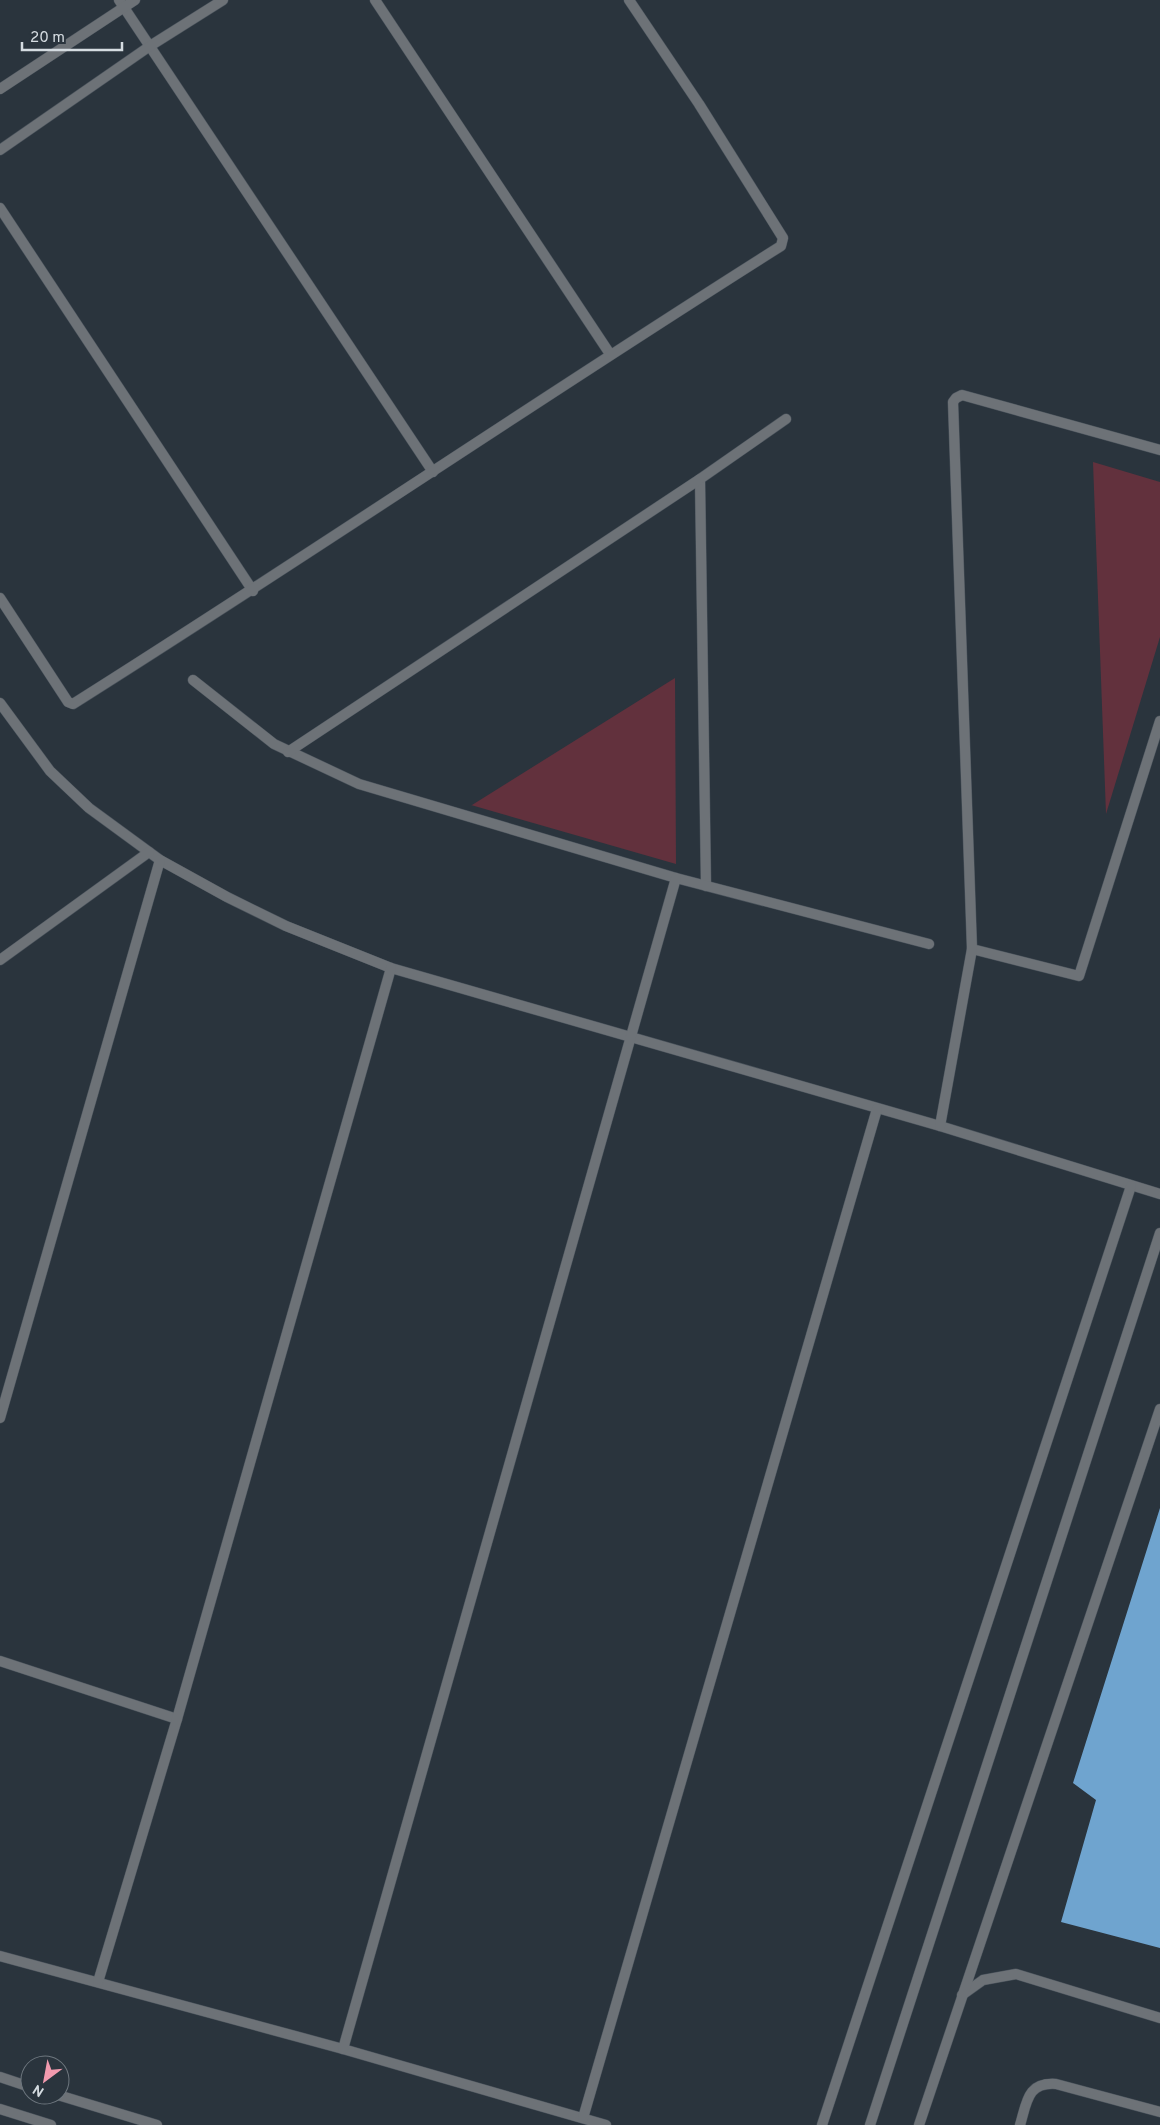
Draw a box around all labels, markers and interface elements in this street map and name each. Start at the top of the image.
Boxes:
scale bar [22,20,122,52]
text: 20 m [30,29,65,48]
north arrow [20,2055,70,2105]
text: N [30,2080,48,2100]

